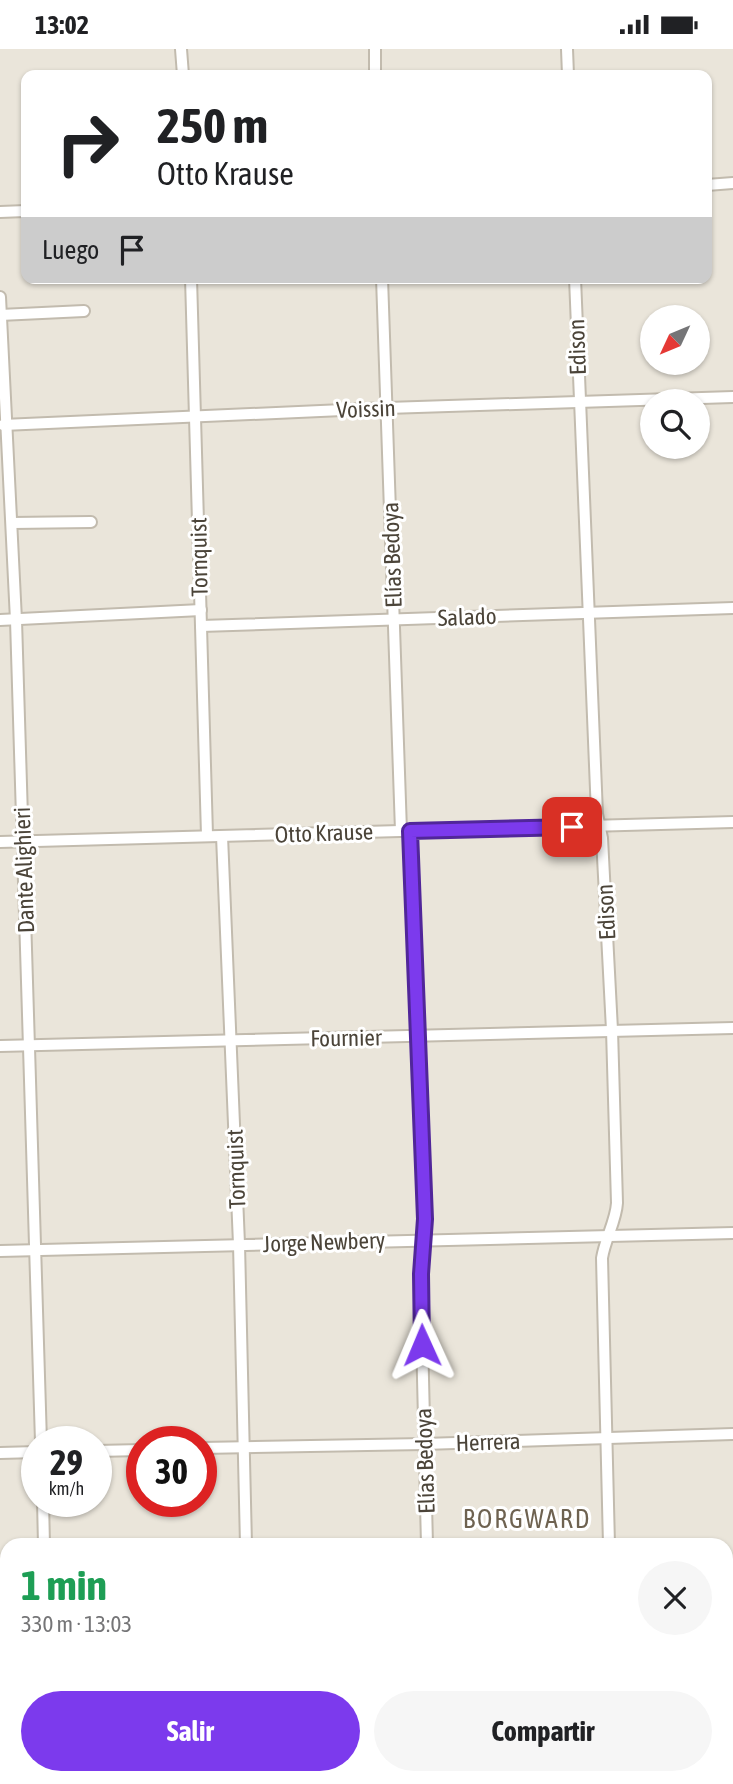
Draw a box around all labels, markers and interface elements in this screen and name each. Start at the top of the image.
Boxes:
text: 13:02 [35,10,89,40]
text: 250 m [157,97,268,153]
icon: right [42,98,133,189]
text: Otto Krause [157,155,294,192]
icon: arrive [113,231,151,269]
text: Luego [42,235,99,265]
north arrow [640,305,710,375]
map controls [640,305,710,459]
street label: Edison [563,319,591,375]
button: search [640,389,710,459]
street label: Voissin [336,395,396,423]
street label: Elías Bedoya [377,502,407,608]
street label: Tornquist [185,517,213,597]
street label: Salado [437,603,497,631]
pin [542,797,602,857]
street label: Dante Alighieri [9,806,39,934]
icon: arrive [553,808,591,846]
street label: Otto Krause [274,818,374,848]
street label: Edison [592,883,620,941]
street label: Fournier [310,1024,383,1052]
street label: Tornquist [222,1129,250,1209]
street label: Jorge Newbery [262,1227,386,1257]
position arrow [385,1308,459,1382]
street label: Elías Bedoya [410,1408,440,1514]
speed limit sign: 30 [126,1426,217,1517]
street label: Herrera [455,1428,521,1456]
text: 29 [50,1442,83,1482]
text: km/h [49,1478,84,1499]
district label: BORGWARD [463,1504,591,1534]
text: 1 min [21,1561,107,1609]
button: close [638,1561,712,1635]
text: 330 m · 13:03 [21,1611,132,1637]
button: Salir [21,1691,360,1771]
button: Compartir [374,1691,712,1771]

